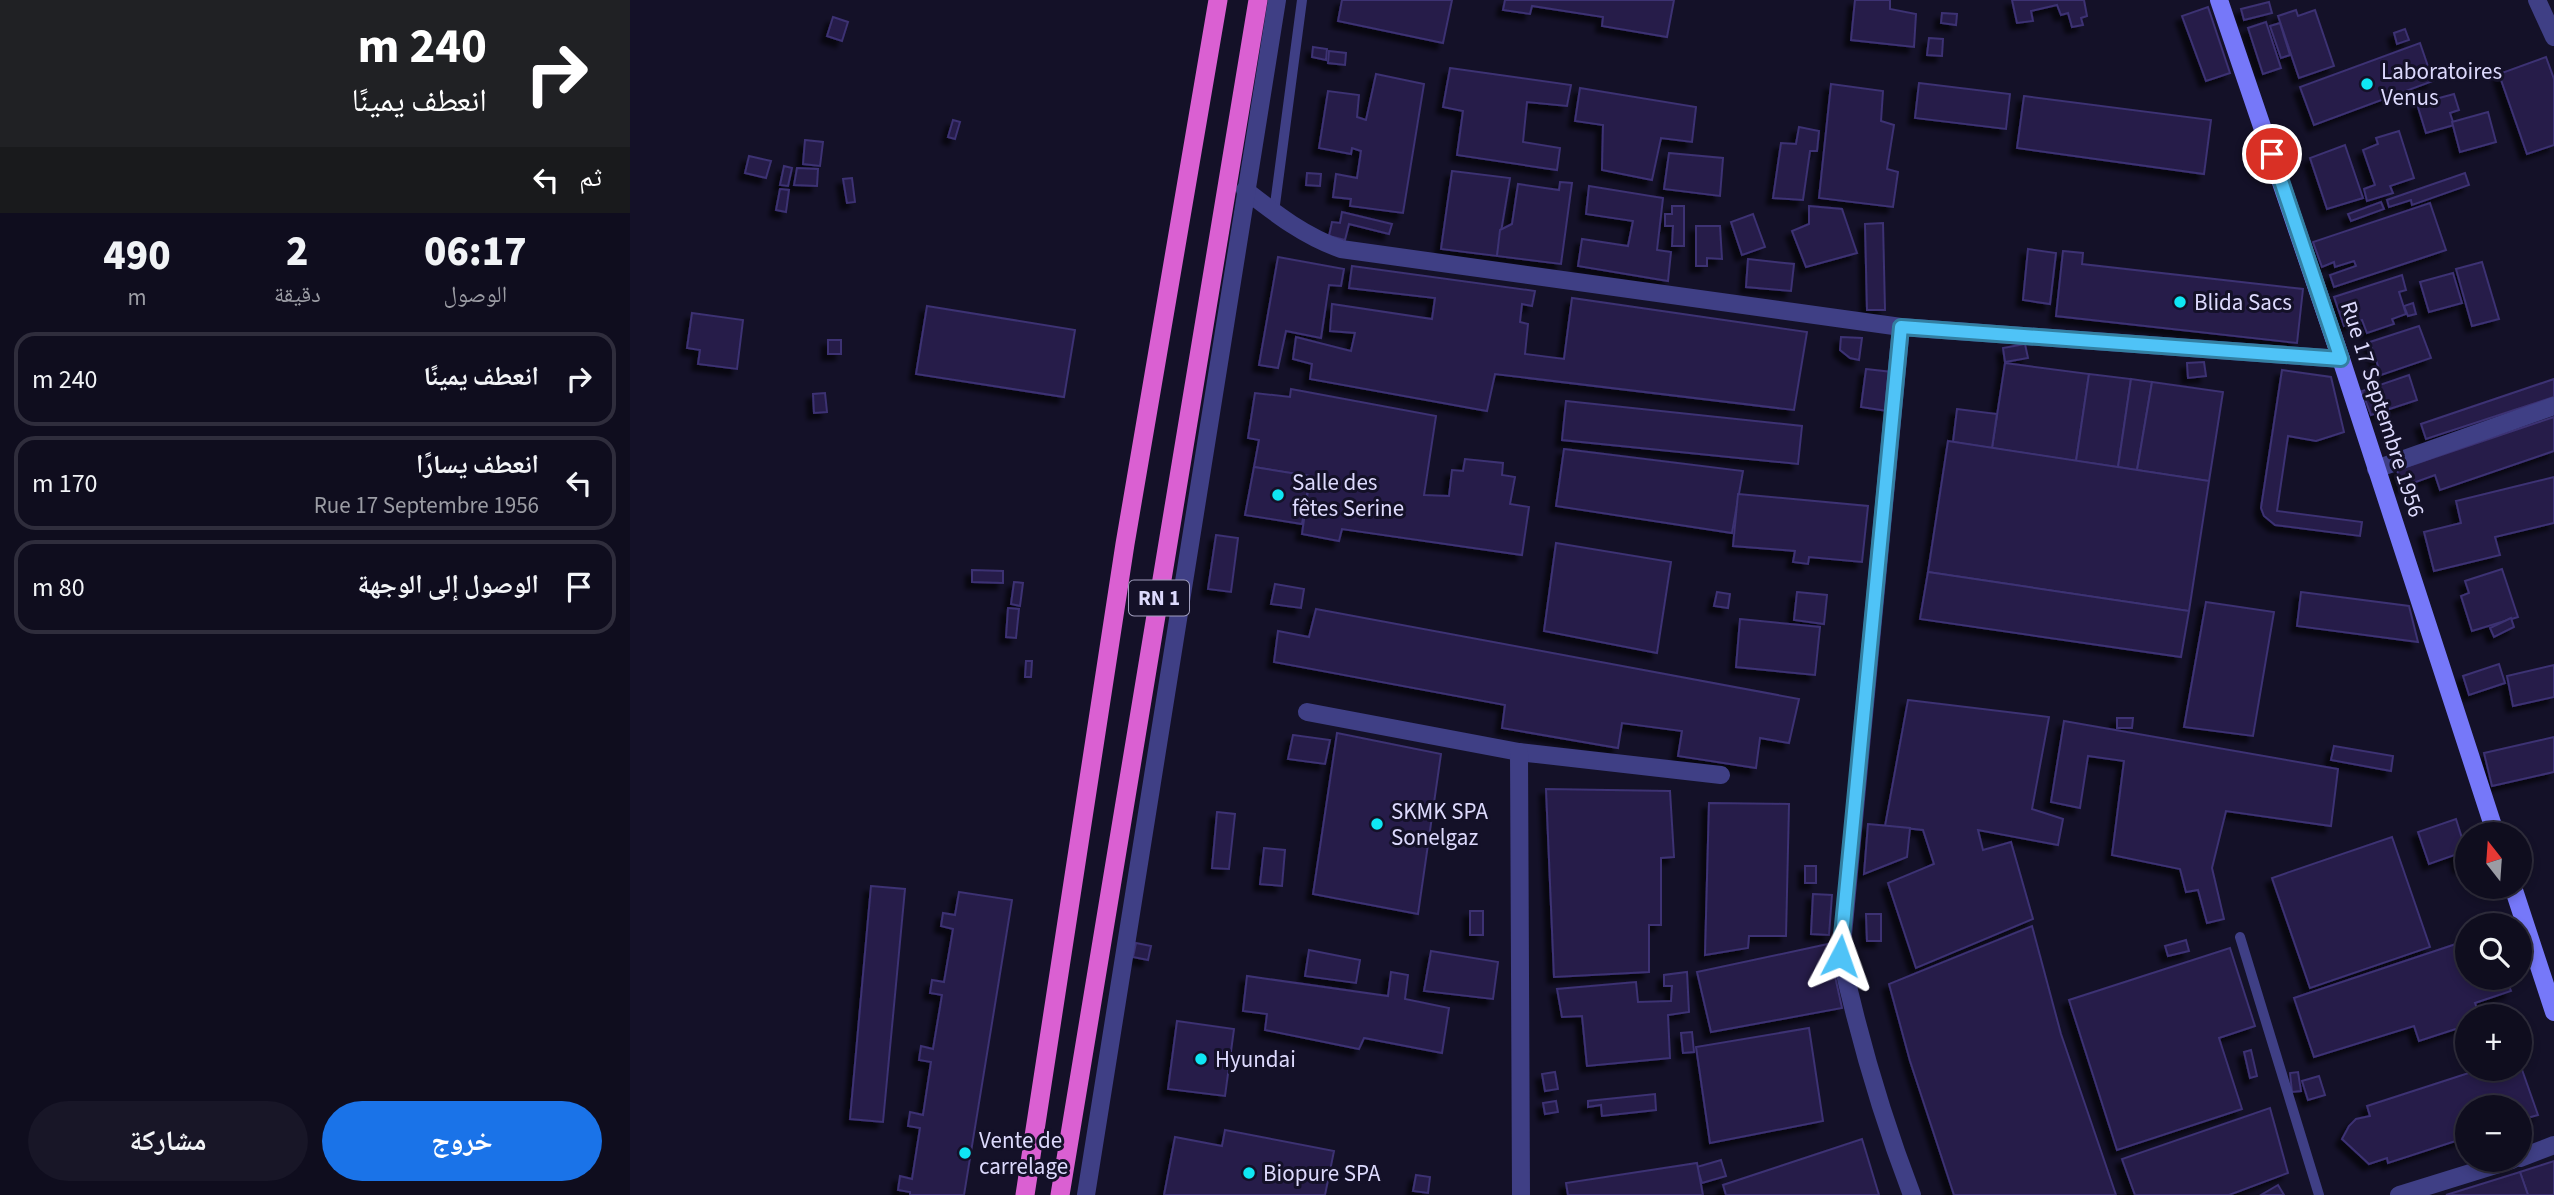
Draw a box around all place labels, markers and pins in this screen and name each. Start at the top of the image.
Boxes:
place label: Laboratoires Venus [2381,55,2502,114]
marker: Laboratoires Venus [2359,76,2375,92]
pin [2242,124,2302,184]
place label: Blida Sacs [2194,286,2292,319]
marker: Blida Sacs [2172,294,2188,310]
place label: Salle des fêtes Serine [1292,466,1404,525]
marker: Salle des fêtes Serine [1270,487,1286,503]
place label: SKMK SPA Sonelgaz [1391,795,1488,854]
marker: SKMK SPA Sonelgaz [1369,816,1385,832]
place label: Hyundai [1215,1043,1296,1076]
marker: Hyundai [1193,1051,1209,1067]
place label: Vente de carrelage [979,1124,1068,1183]
marker: Vente de carrelage [957,1145,973,1161]
place label: Biopure SPA [1263,1157,1381,1190]
marker: Biopure SPA [1241,1165,1257,1181]

